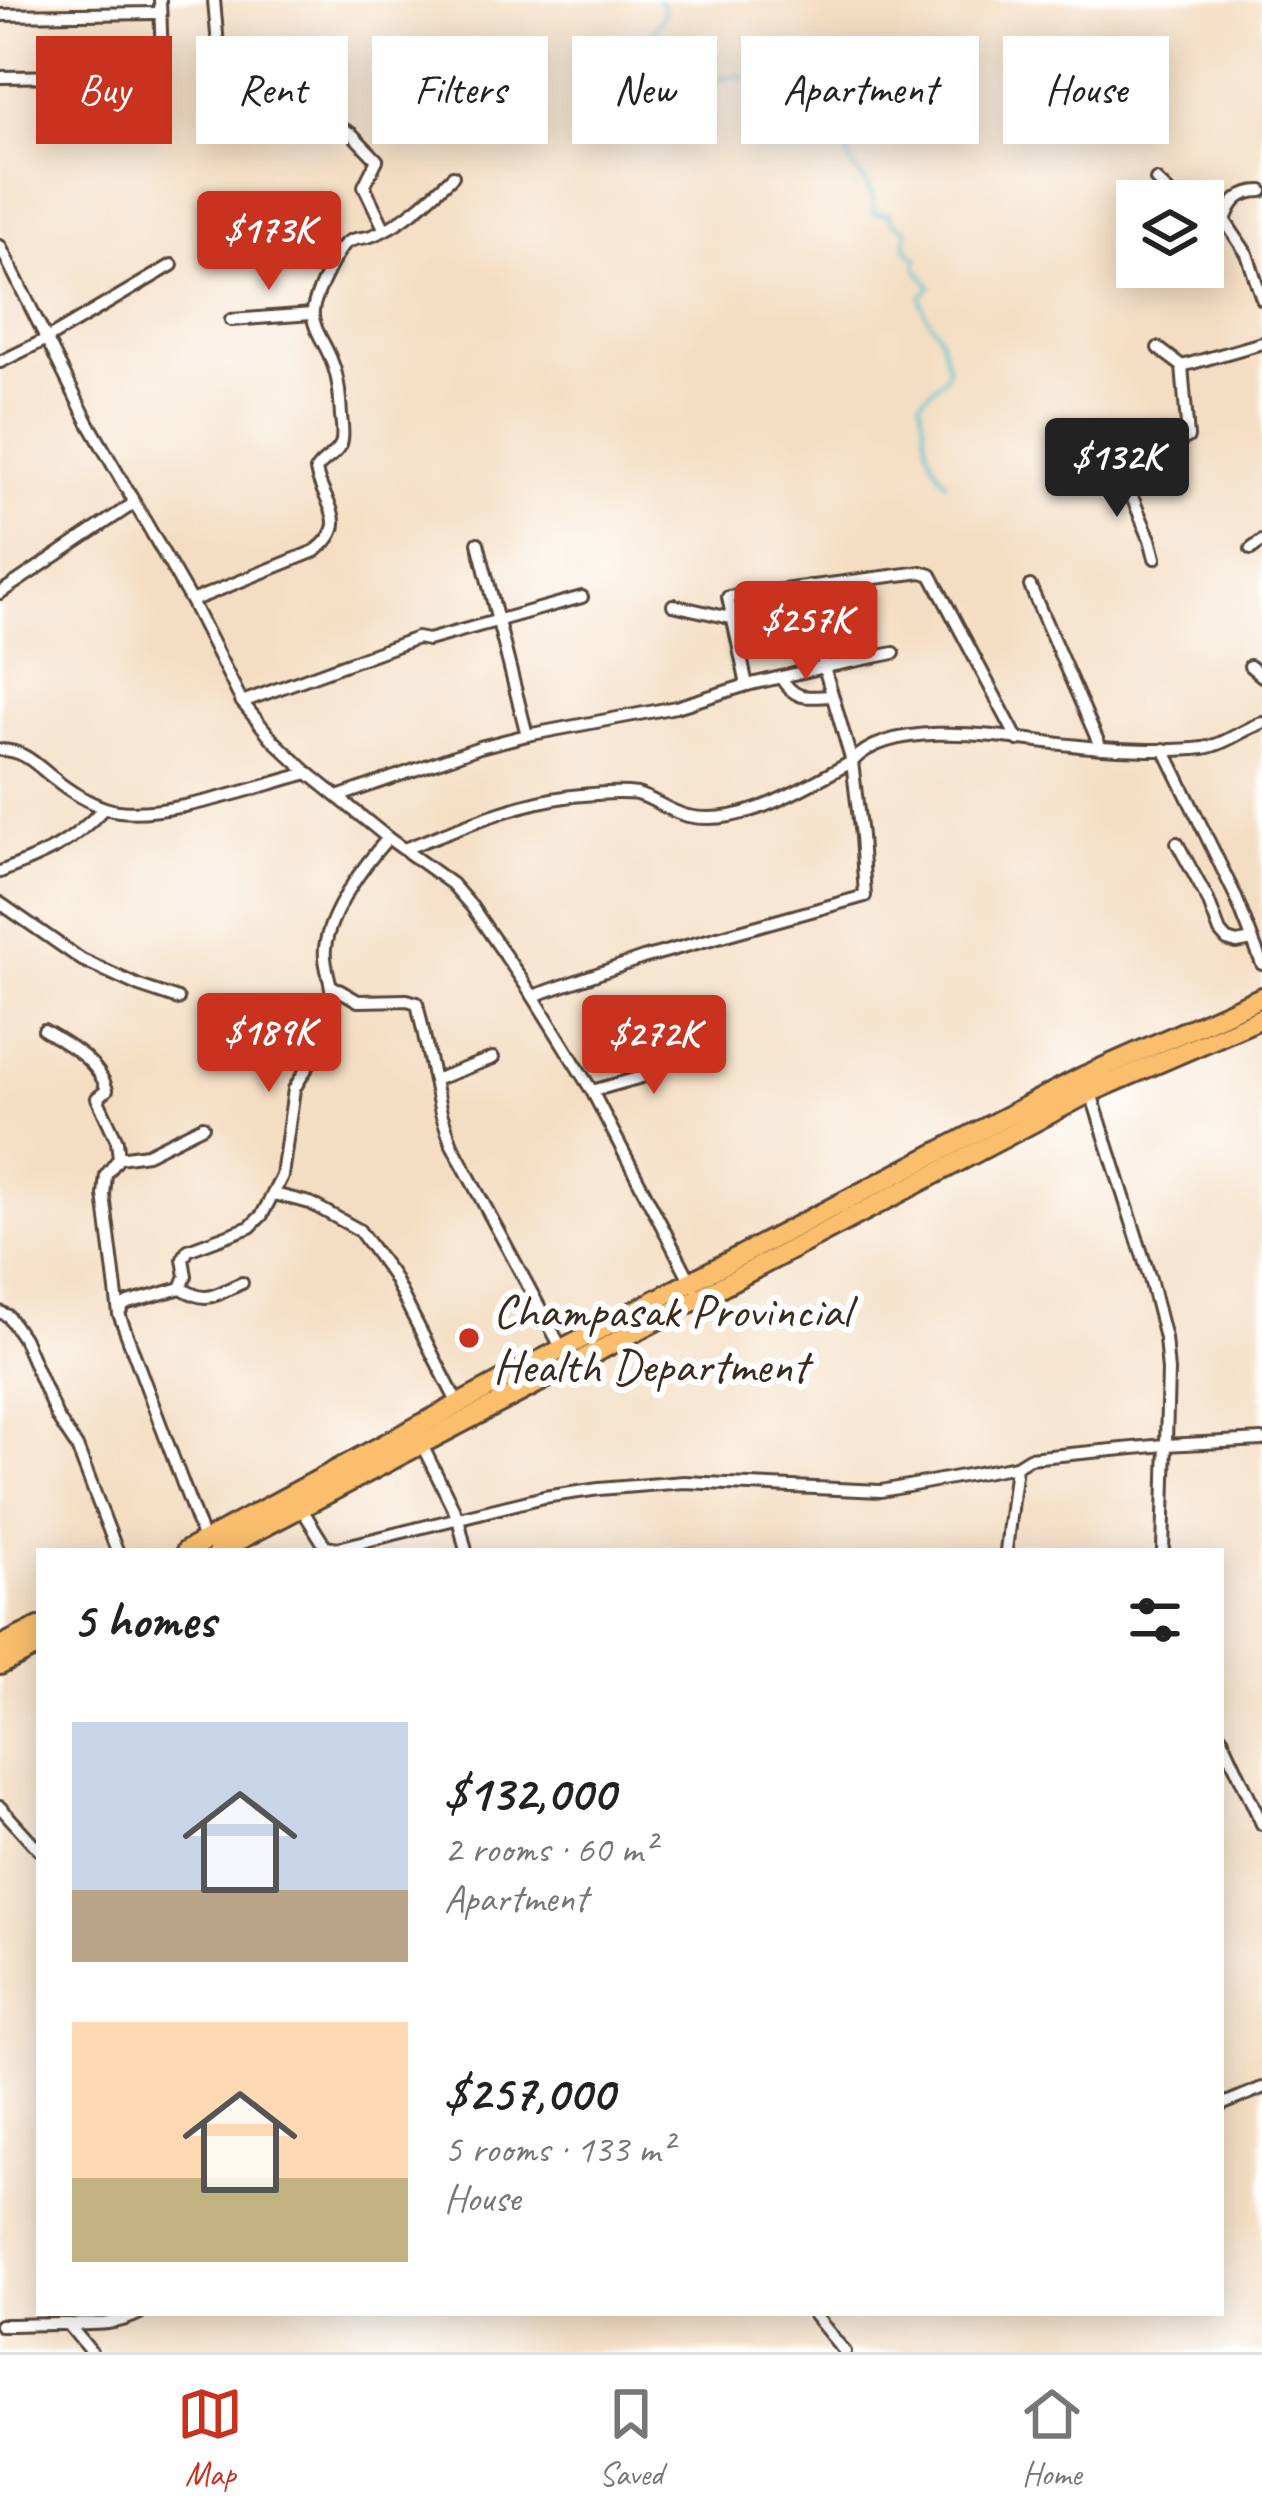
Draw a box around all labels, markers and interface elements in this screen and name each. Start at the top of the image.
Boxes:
chip: Buy [36,36,172,144]
chip: Rent [196,36,348,144]
chip: Filters [372,36,548,144]
chip: New [572,36,717,144]
chip: Apartment [741,36,979,144]
chip: House [1003,36,1169,144]
map controls [1116,180,1224,288]
button: layers [1116,180,1224,288]
pin: $173K [185,191,353,293]
text: $173K [224,205,314,254]
pin: $132K [1033,418,1201,520]
text: $132K [1072,432,1162,481]
pin: $257K [722,581,890,683]
text: $257K [761,595,851,644]
pin: $189K [185,993,353,1095]
pin: $272K [570,995,738,1097]
text: $189K [224,1007,314,1056]
text: $272K [609,1009,699,1058]
place label: Champasak Provincial Health Department [493,1281,858,1396]
marker: Champasak Provincial Health Department [456,1325,482,1351]
icon: filters [1122,1587,1188,1653]
text: 5 homes [72,1588,215,1652]
text: $132,000 [444,1761,615,1825]
icon: home [168,1770,312,1914]
text: 2 rooms · 60 m² [444,1825,655,1874]
text: Apartment [444,1874,587,1923]
text: $257,000 [444,2061,614,2125]
icon: home [168,2070,312,2214]
text: 5 rooms · 133 m² [444,2125,672,2174]
text: House [444,2174,520,2223]
tab: Map [177,2381,243,2495]
tab: Saved [598,2381,664,2495]
tab: Home [1019,2381,1085,2495]

